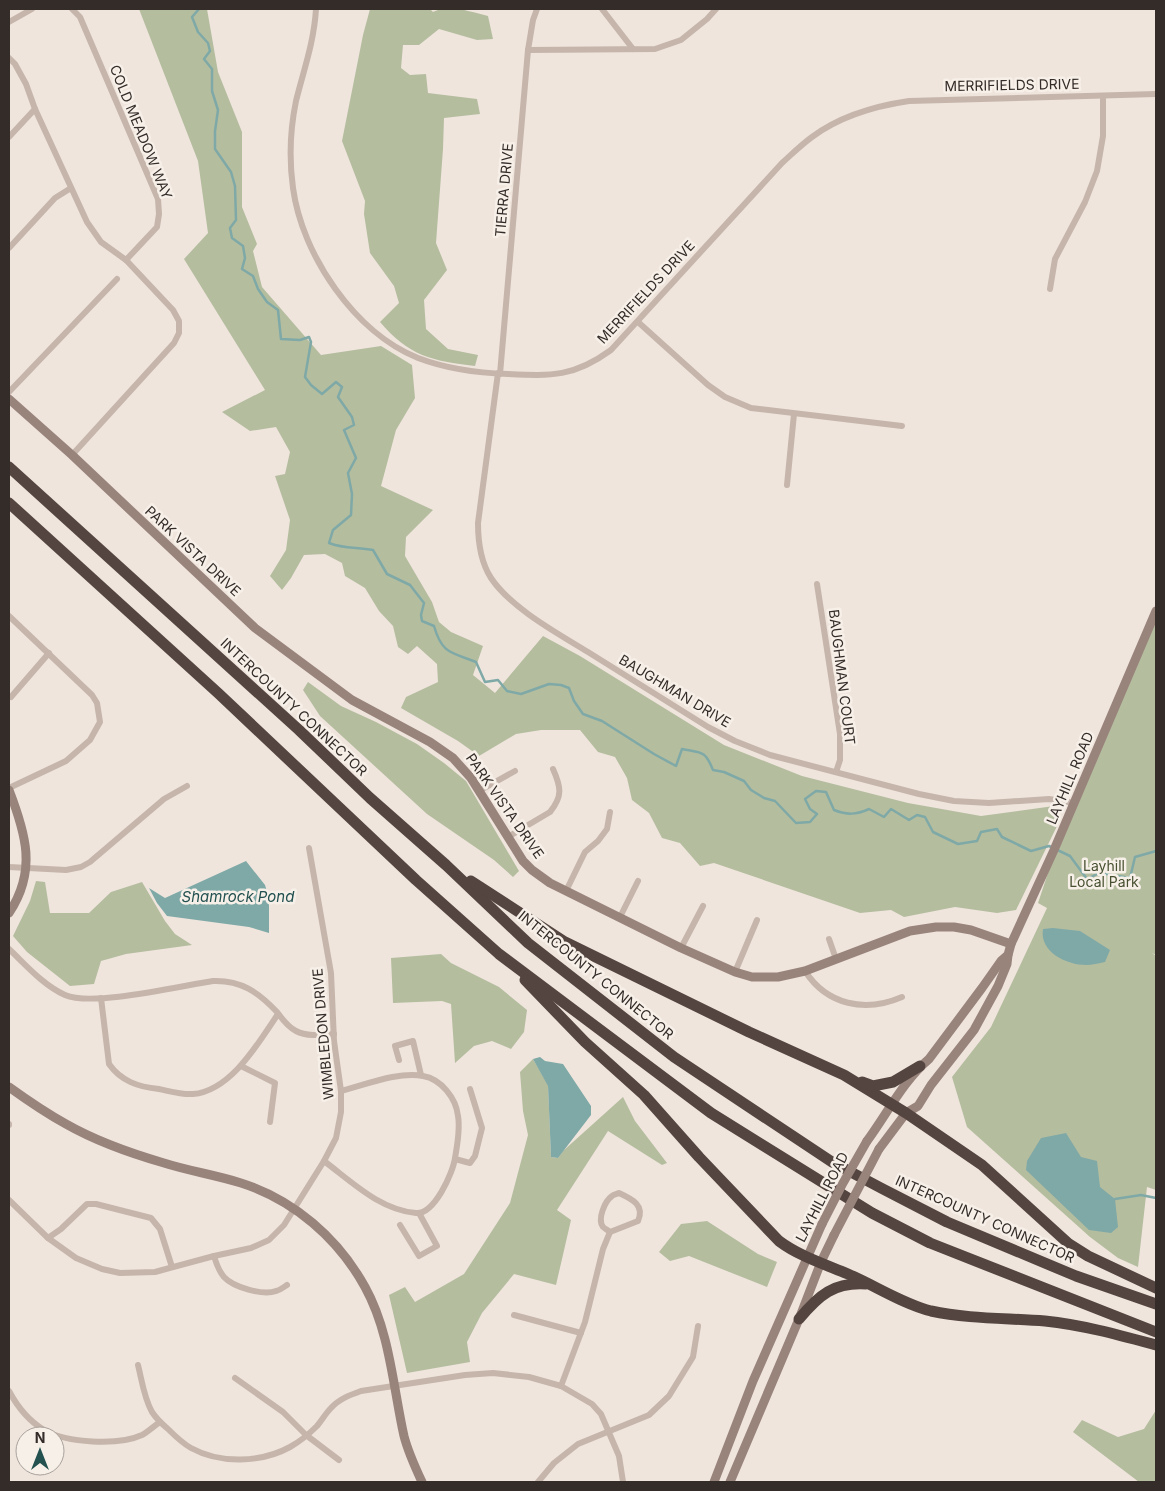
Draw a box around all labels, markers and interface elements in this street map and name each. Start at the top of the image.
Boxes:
street label: COLD MEADOW WAY [107,62,176,202]
street label: MERRIFIELDS DRIVE [944,75,1080,94]
street label: TIERRA DRIVE [491,143,516,237]
street label: MERRIFIELDS DRIVE [593,236,698,347]
street label: PARK VISTA DRIVE [142,502,245,599]
street label: BAUGHMAN COURT [826,608,859,745]
street label: INTERCOUNTY CONNECTOR [217,634,371,779]
street label: BAUGHMAN DRIVE [616,650,734,731]
street label: LAYHILL ROAD [1042,729,1097,827]
street label: PARK VISTA DRIVE [463,750,548,862]
park label: Layhill Local Park [1069,857,1139,890]
water label: Shamrock Pond [182,887,295,906]
street label: INTERCOUNTY CONNECTOR [515,907,677,1042]
street label: WIMBLEDON DRIVE [308,968,337,1101]
street label: LAYHILL ROAD [792,1149,852,1245]
street label: INTERCOUNTY CONNECTOR [893,1171,1077,1266]
north arrow [15,1426,65,1476]
text: N [35,1429,45,1446]

